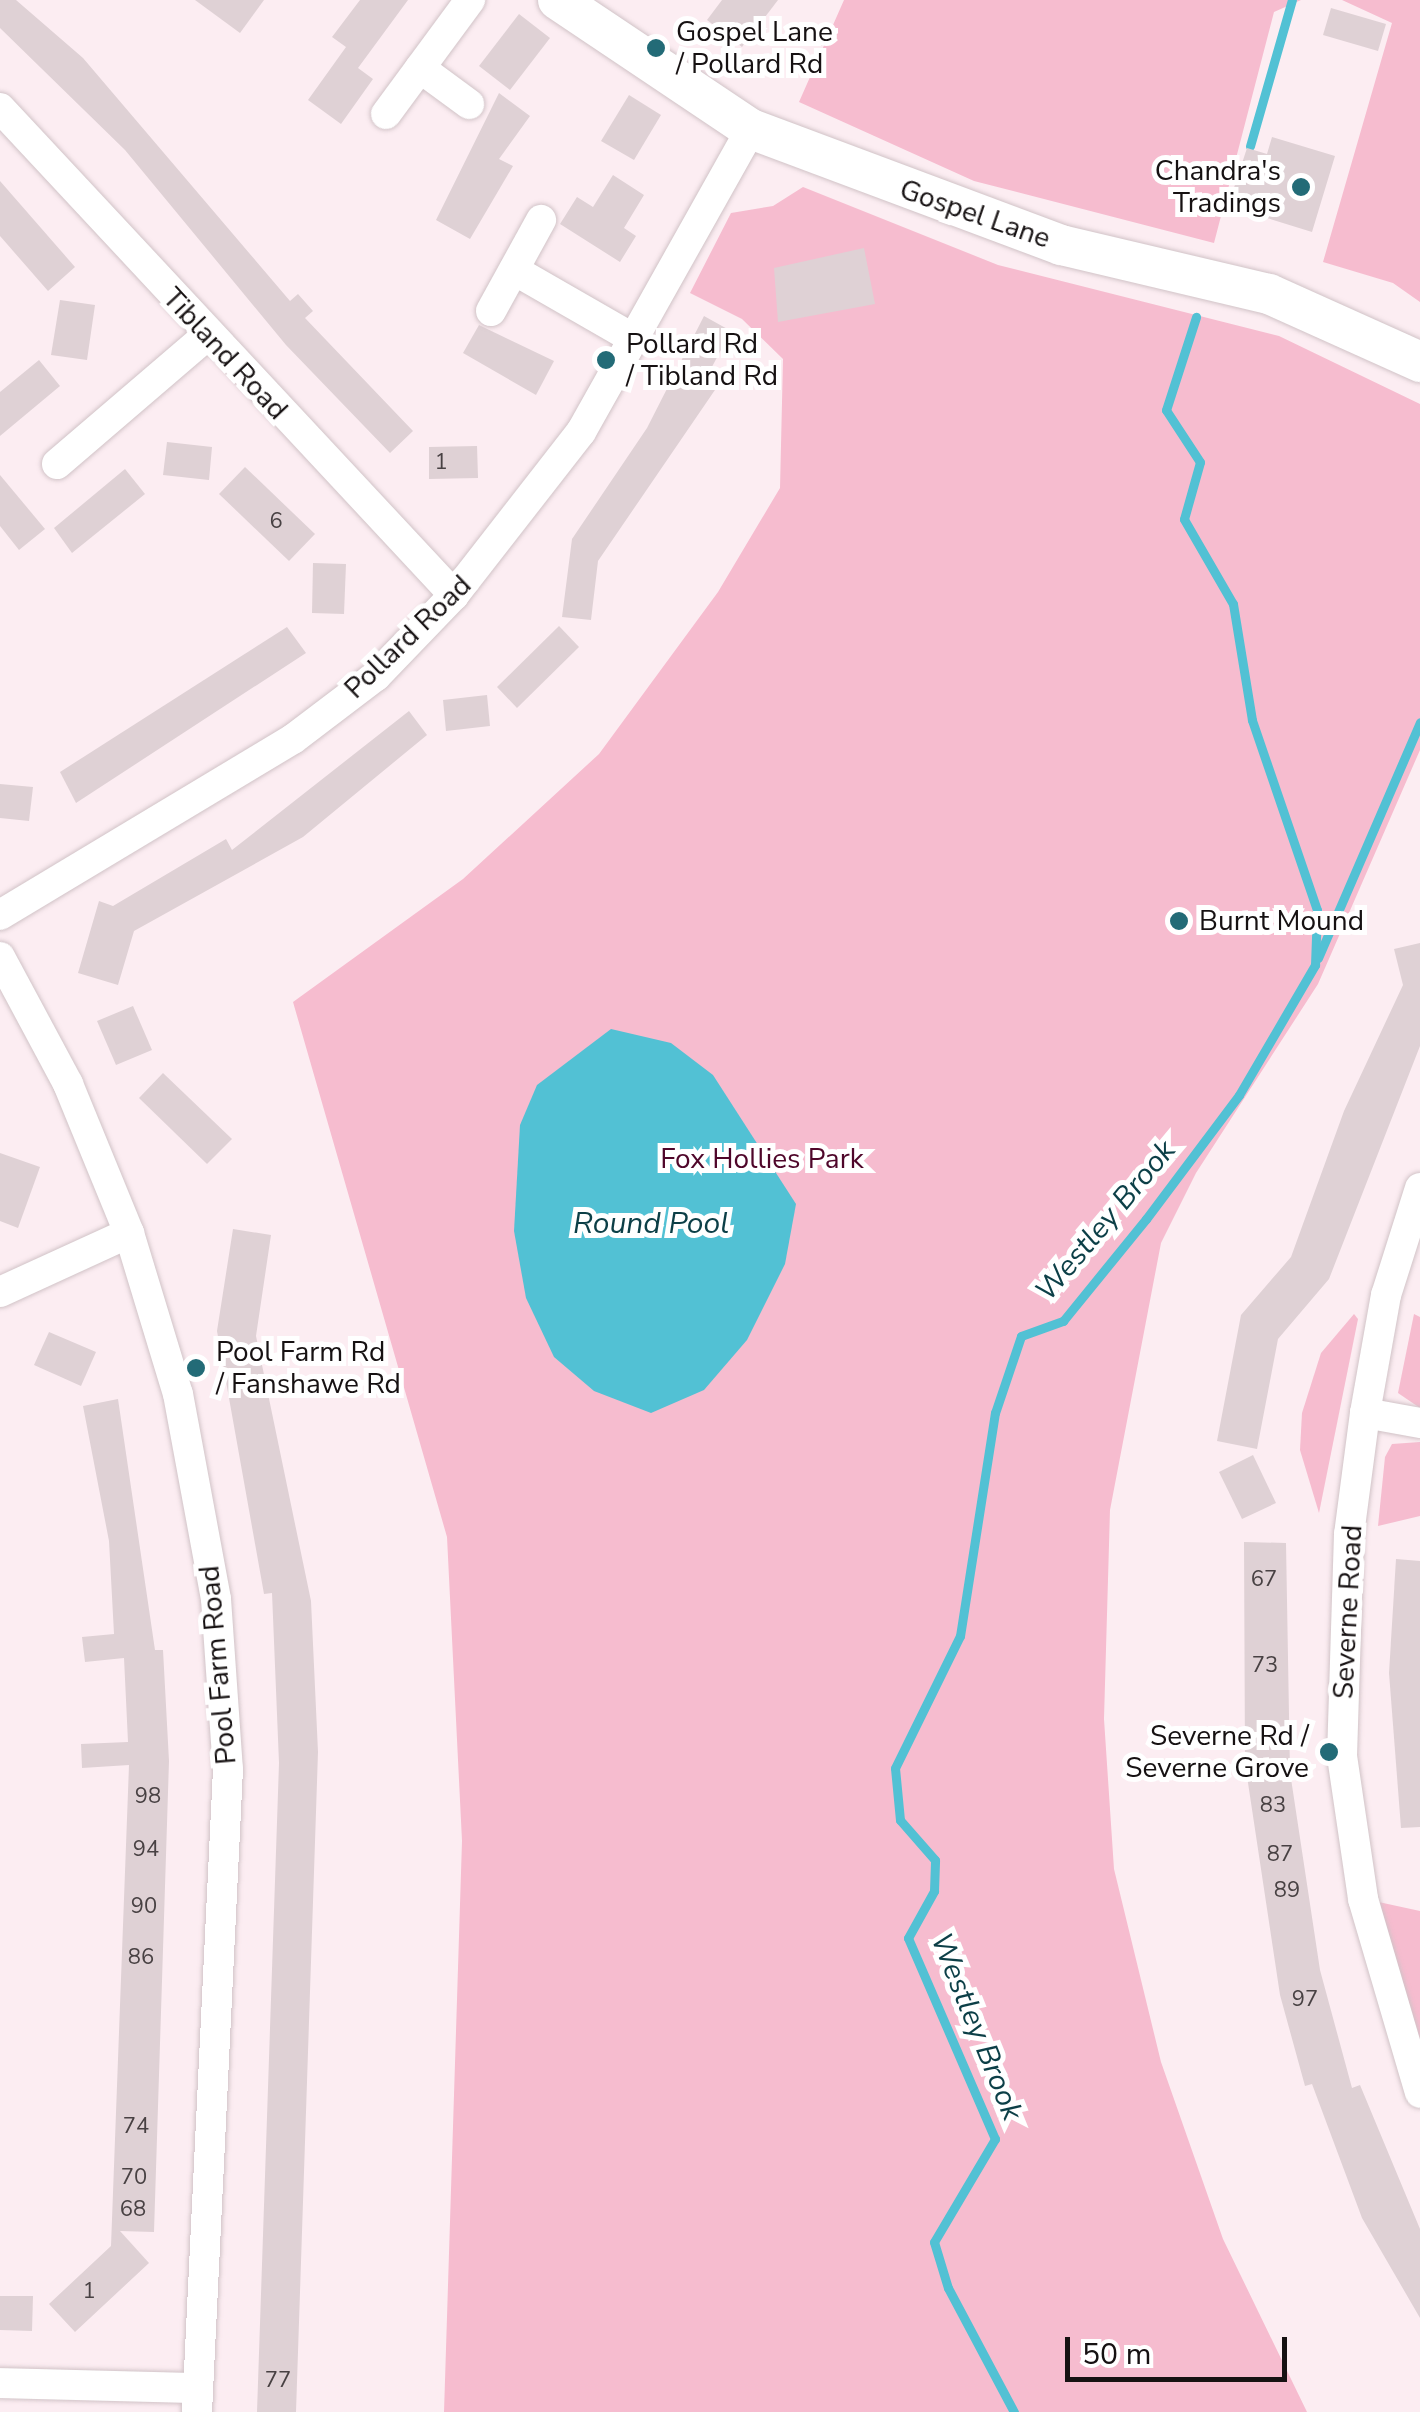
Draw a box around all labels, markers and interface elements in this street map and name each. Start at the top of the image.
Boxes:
place label: Gospel Lane / Pollard Rd [676,15,833,81]
marker: Gospel Lane / Pollard Rd [645,37,667,59]
place label: Chandra's Tradings [1155,154,1281,220]
street label: Gospel Lane [895,173,1055,255]
marker: Chandra's Tradings [1290,176,1312,198]
street label: Tibland Road [156,281,294,427]
place label: Pollard Rd / Tibland Rd [626,327,778,393]
marker: Pollard Rd / Tibland Rd [595,349,617,371]
house number: 1 [434,450,448,476]
house number: 6 [269,509,283,535]
street label: Pollard Road [338,568,478,706]
place label: Burnt Mound [1199,904,1364,938]
marker: Burnt Mound [1168,910,1190,932]
water label: Westley Brook [1028,1133,1184,1309]
park label: Fox Hollies Park [660,1142,864,1176]
water label: Round Pool [573,1206,729,1242]
place label: Pool Farm Rd / Fanshawe Rd [216,1335,401,1401]
marker: Pool Farm Rd / Fanshawe Rd [185,1357,207,1379]
street label: Severne Road [1327,1524,1369,1700]
street label: Pool Farm Road [193,1564,243,1766]
house number: 67 [1251,1567,1277,1593]
house number: 73 [1252,1653,1278,1679]
place label: Severne Rd / Severne Grove [1125,1719,1309,1785]
marker: Severne Rd / Severne Grove [1318,1741,1340,1763]
house number: 98 [135,1784,161,1810]
house number: 83 [1260,1793,1286,1819]
house number: 94 [133,1837,159,1863]
house number: 87 [1267,1842,1293,1868]
house number: 89 [1274,1878,1300,1904]
house number: 90 [131,1894,157,1920]
water label: Westley Brook [922,1928,1030,2126]
house number: 86 [128,1945,154,1971]
house number: 97 [1292,1987,1318,2013]
house number: 74 [123,2114,149,2140]
house number: 70 [121,2165,147,2191]
house number: 68 [120,2197,146,2223]
house number: 1 [82,2279,96,2305]
scale bar [1070,2317,1292,2379]
text: 50 m [1082,2334,1151,2375]
house number: 77 [265,2368,291,2394]

